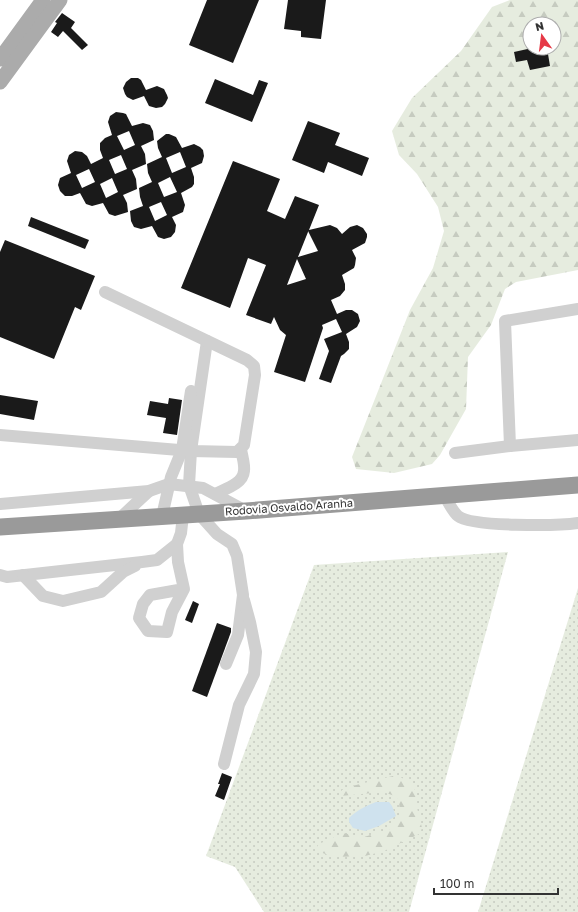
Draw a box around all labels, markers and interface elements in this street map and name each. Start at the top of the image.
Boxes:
north arrow [522,16,562,56]
text: N [534,18,545,33]
street label: Rodovia Osvaldo Aranha [225,496,353,517]
scale bar [434,870,558,896]
text: 100 m [440,876,474,891]

